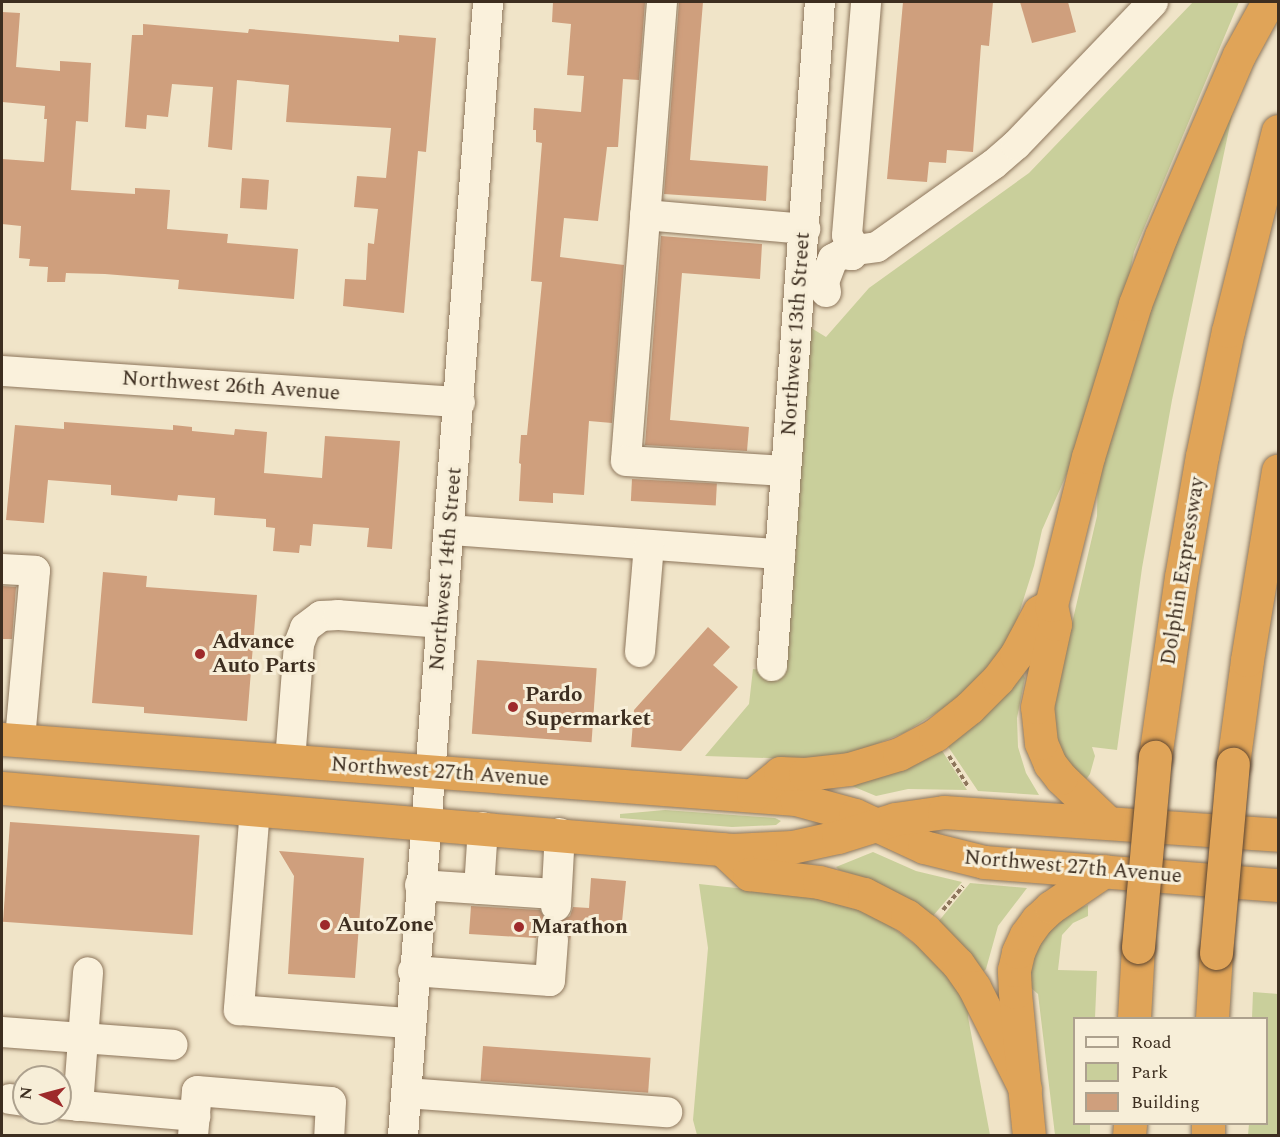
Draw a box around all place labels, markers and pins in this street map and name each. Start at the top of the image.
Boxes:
place label: Advance Auto Parts [212,629,316,679]
marker: Advance Auto Parts [193,647,207,661]
place label: Pardo Supermarket [525,682,651,732]
marker: Pardo Supermarket [506,700,520,714]
place label: AutoZone [337,912,434,938]
place label: Marathon [531,914,628,940]
marker: AutoZone [318,918,332,932]
marker: Marathon [512,920,526,934]

